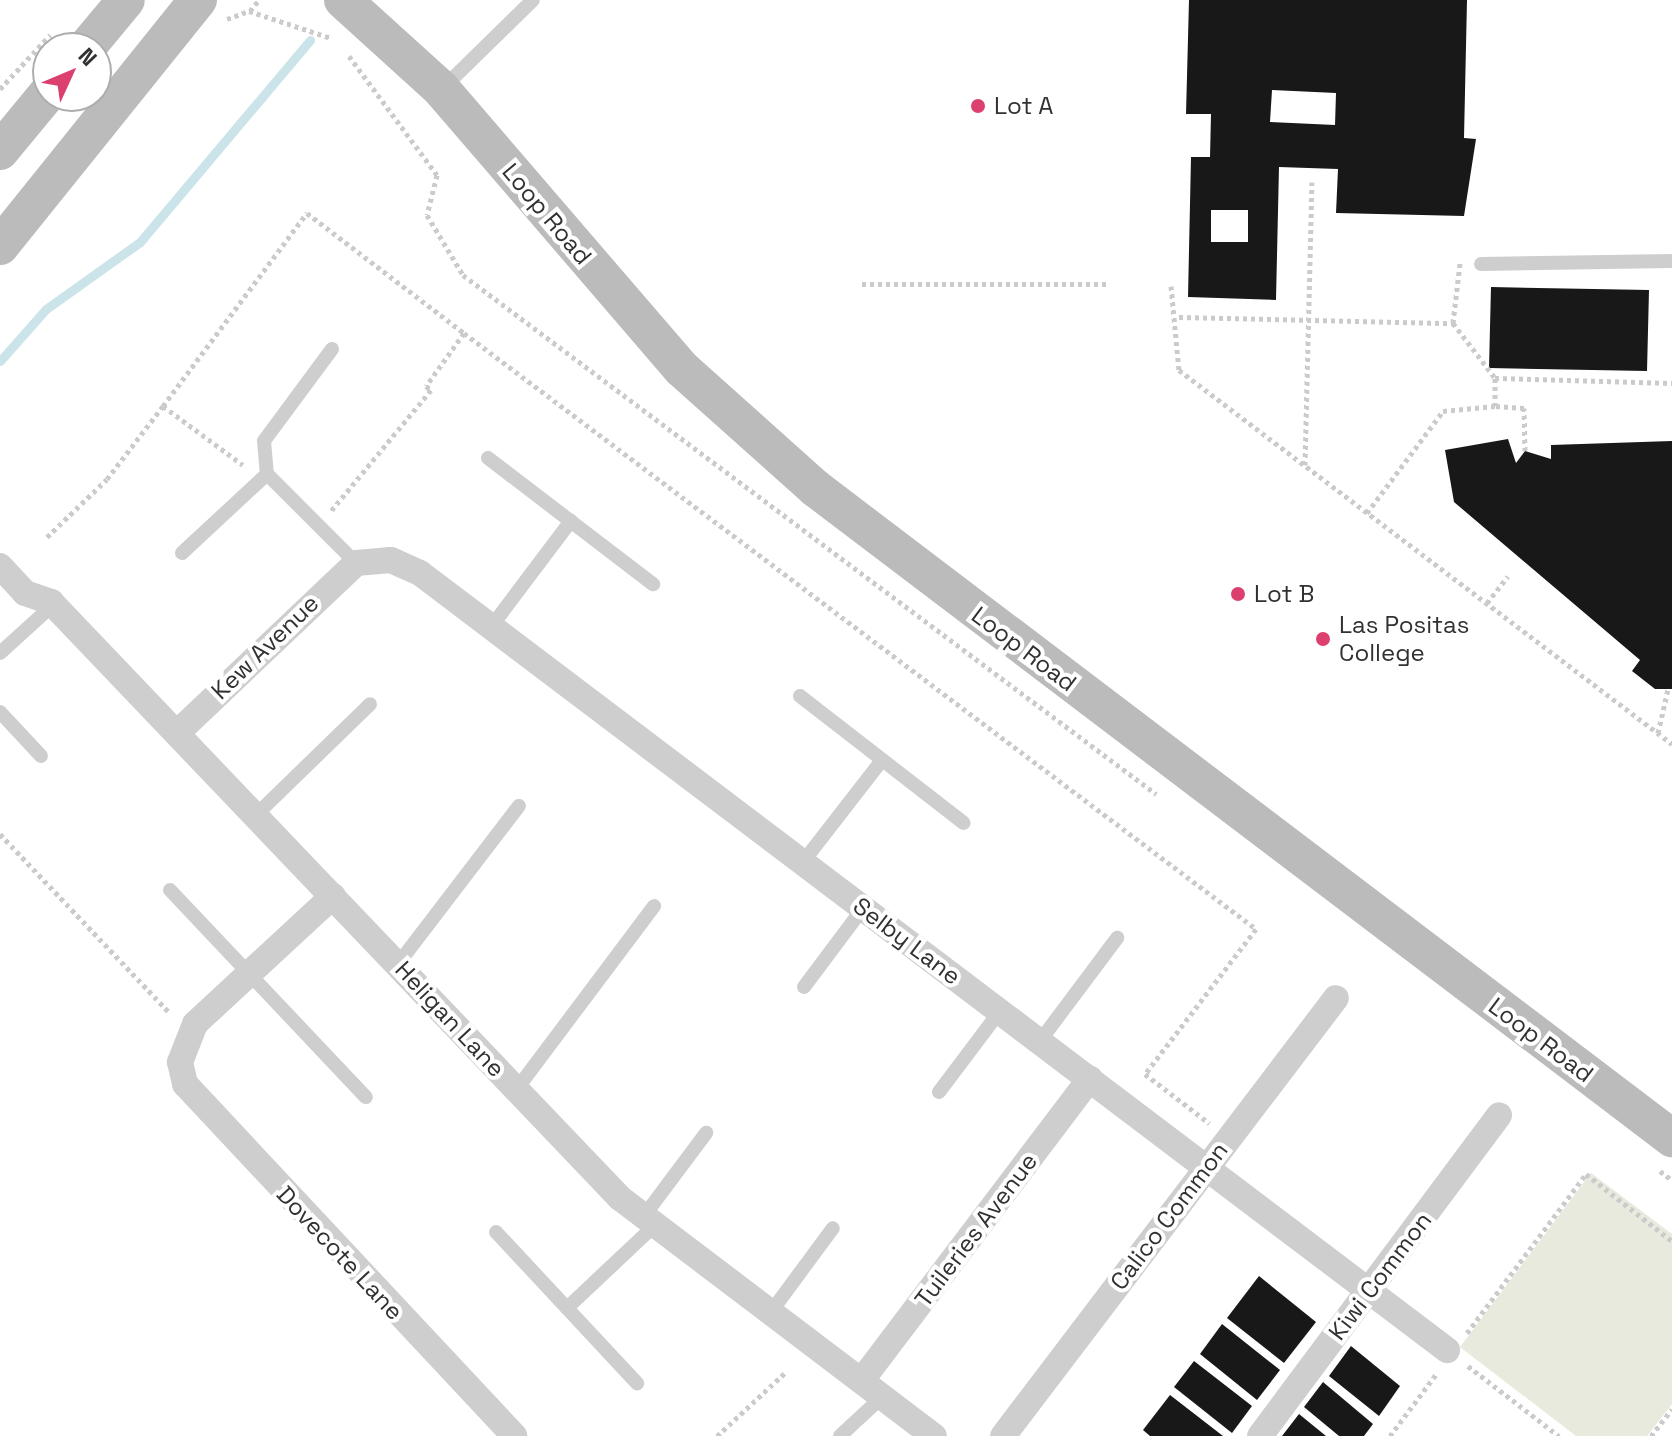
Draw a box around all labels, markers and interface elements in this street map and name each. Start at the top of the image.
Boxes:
north arrow [32,32,112,112]
text: N [73,42,103,72]
place label: Lot A [994,92,1054,120]
marker: Lot A [969,97,987,115]
street label: Loop Road [496,158,598,270]
place label: Lot B [1254,580,1314,608]
marker: Lot B [1229,585,1247,603]
street label: Kew Avenue [205,589,325,705]
street label: Loop Road [966,600,1082,698]
place label: Las Positas College [1339,611,1469,667]
marker: Las Positas College [1314,630,1332,648]
street label: Selby Lane [848,891,966,991]
street label: Heligan Lane [389,955,511,1083]
street label: Loop Road [1483,991,1599,1089]
street label: Calico Common [1104,1137,1234,1295]
street label: Tuileries Avenue [909,1147,1043,1313]
street label: Dovecote Lane [271,1180,409,1326]
street label: Kiwi Common [1323,1206,1437,1346]

